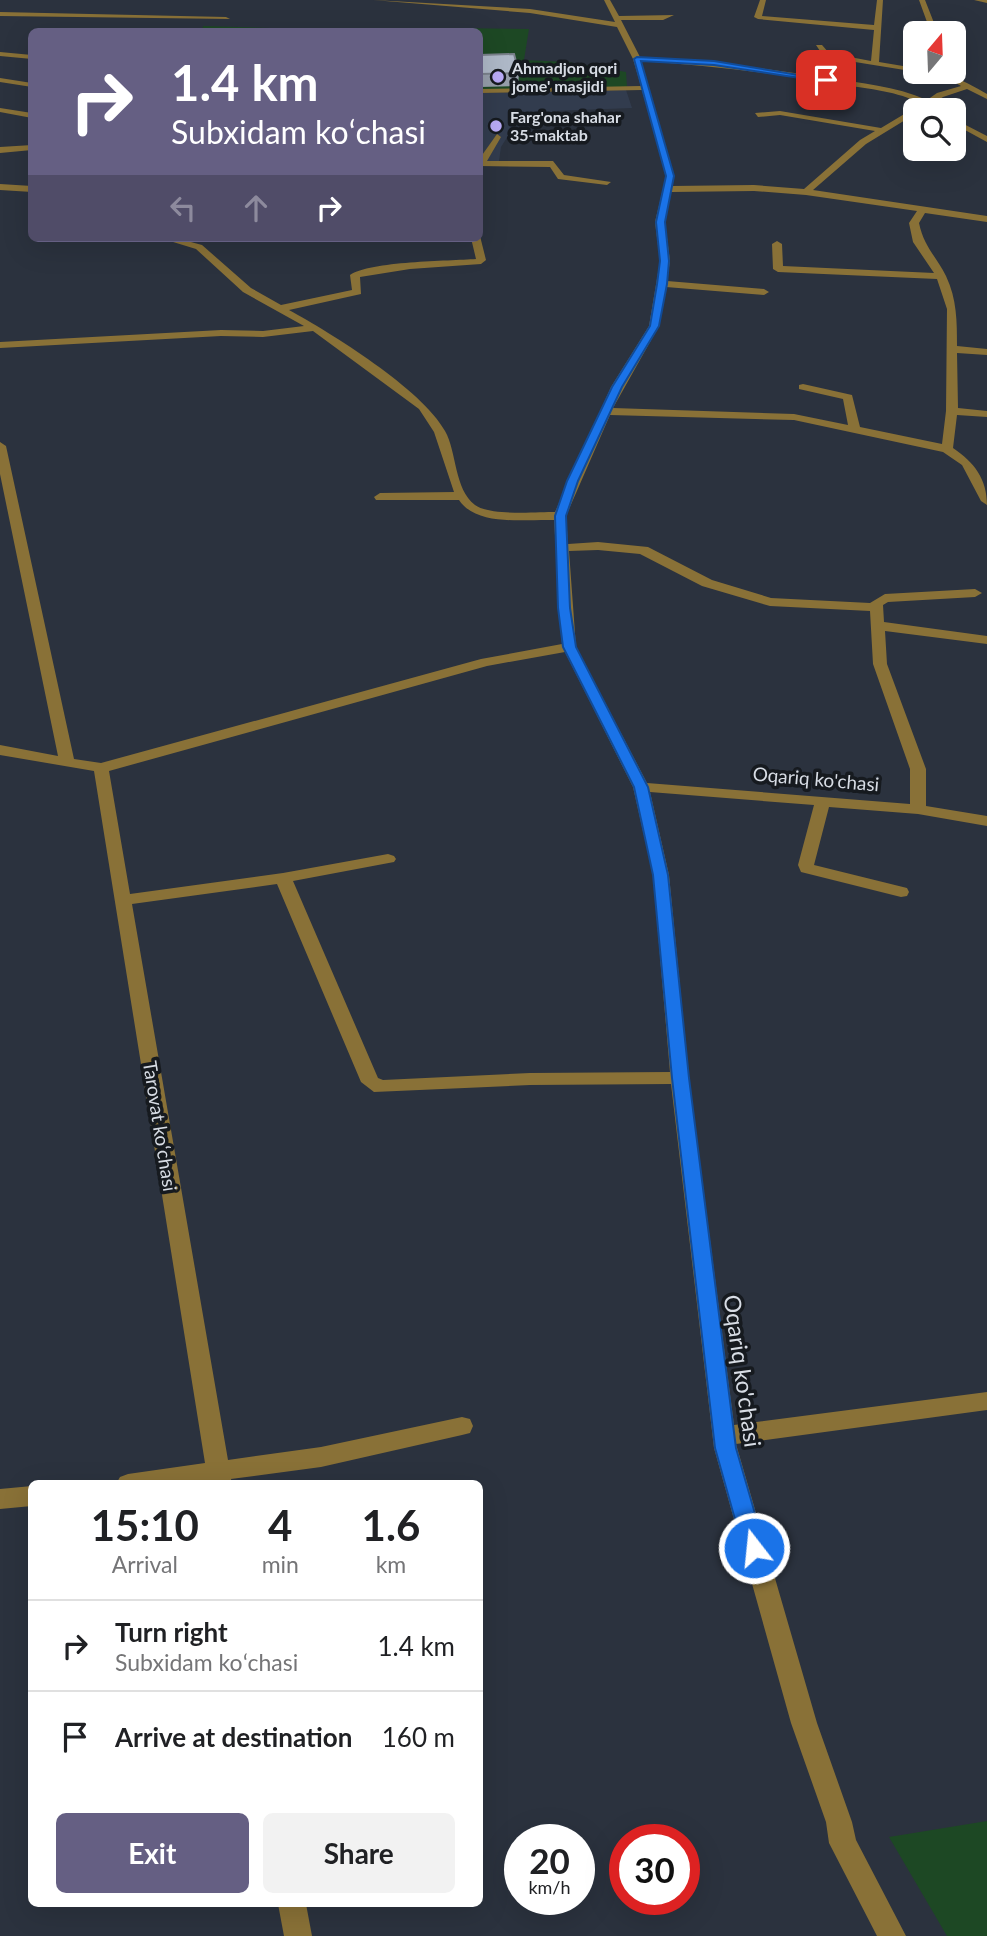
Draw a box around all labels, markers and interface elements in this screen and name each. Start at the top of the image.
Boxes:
north arrow [903,21,966,84]
map controls [903,21,966,161]
pin [796,50,856,110]
text: 1.4 km [171,53,319,111]
icon: right [56,56,147,147]
place label: Ahmadjon qori jome' masjidi [511,58,617,95]
icon: arrive [807,61,845,99]
marker: Ahmadjon qori jome' masjidi [490,69,506,85]
button: search [903,98,966,161]
place label: Farg'ona shahar 35-maktab [510,107,621,144]
text: Subxidam koʻchasi [171,112,426,151]
marker: Farg'ona shahar 35-maktab [488,118,504,134]
icon: left [164,189,202,227]
icon: ahead [237,189,275,227]
icon: right [310,189,348,227]
street label: Oqariq ko'chasi [752,762,880,795]
street label: Tarovat koʻchasi [139,1059,182,1193]
street label: Oqariq ko'chasi [718,1293,768,1449]
text: 15:10 [91,1500,199,1550]
text: 4 [268,1500,292,1550]
text: 1.6 [362,1500,420,1550]
position arrow [717,1511,791,1585]
text: Arrival [112,1550,178,1578]
text: min [262,1550,299,1578]
text: km [376,1550,406,1578]
text: Turn right [115,1616,228,1648]
icon: right [56,1627,94,1665]
text: 1.4 km [377,1630,455,1662]
text: Subxidam koʻchasi [115,1648,298,1676]
icon: arrive [56,1718,94,1756]
text: Arrive at destination [115,1721,352,1753]
text: 160 m [382,1721,455,1753]
button: Exit [56,1813,249,1893]
button: Share [263,1813,455,1893]
speed limit sign: 30 [609,1824,700,1915]
text: 20 [529,1839,570,1881]
text: km/h [528,1876,571,1898]

